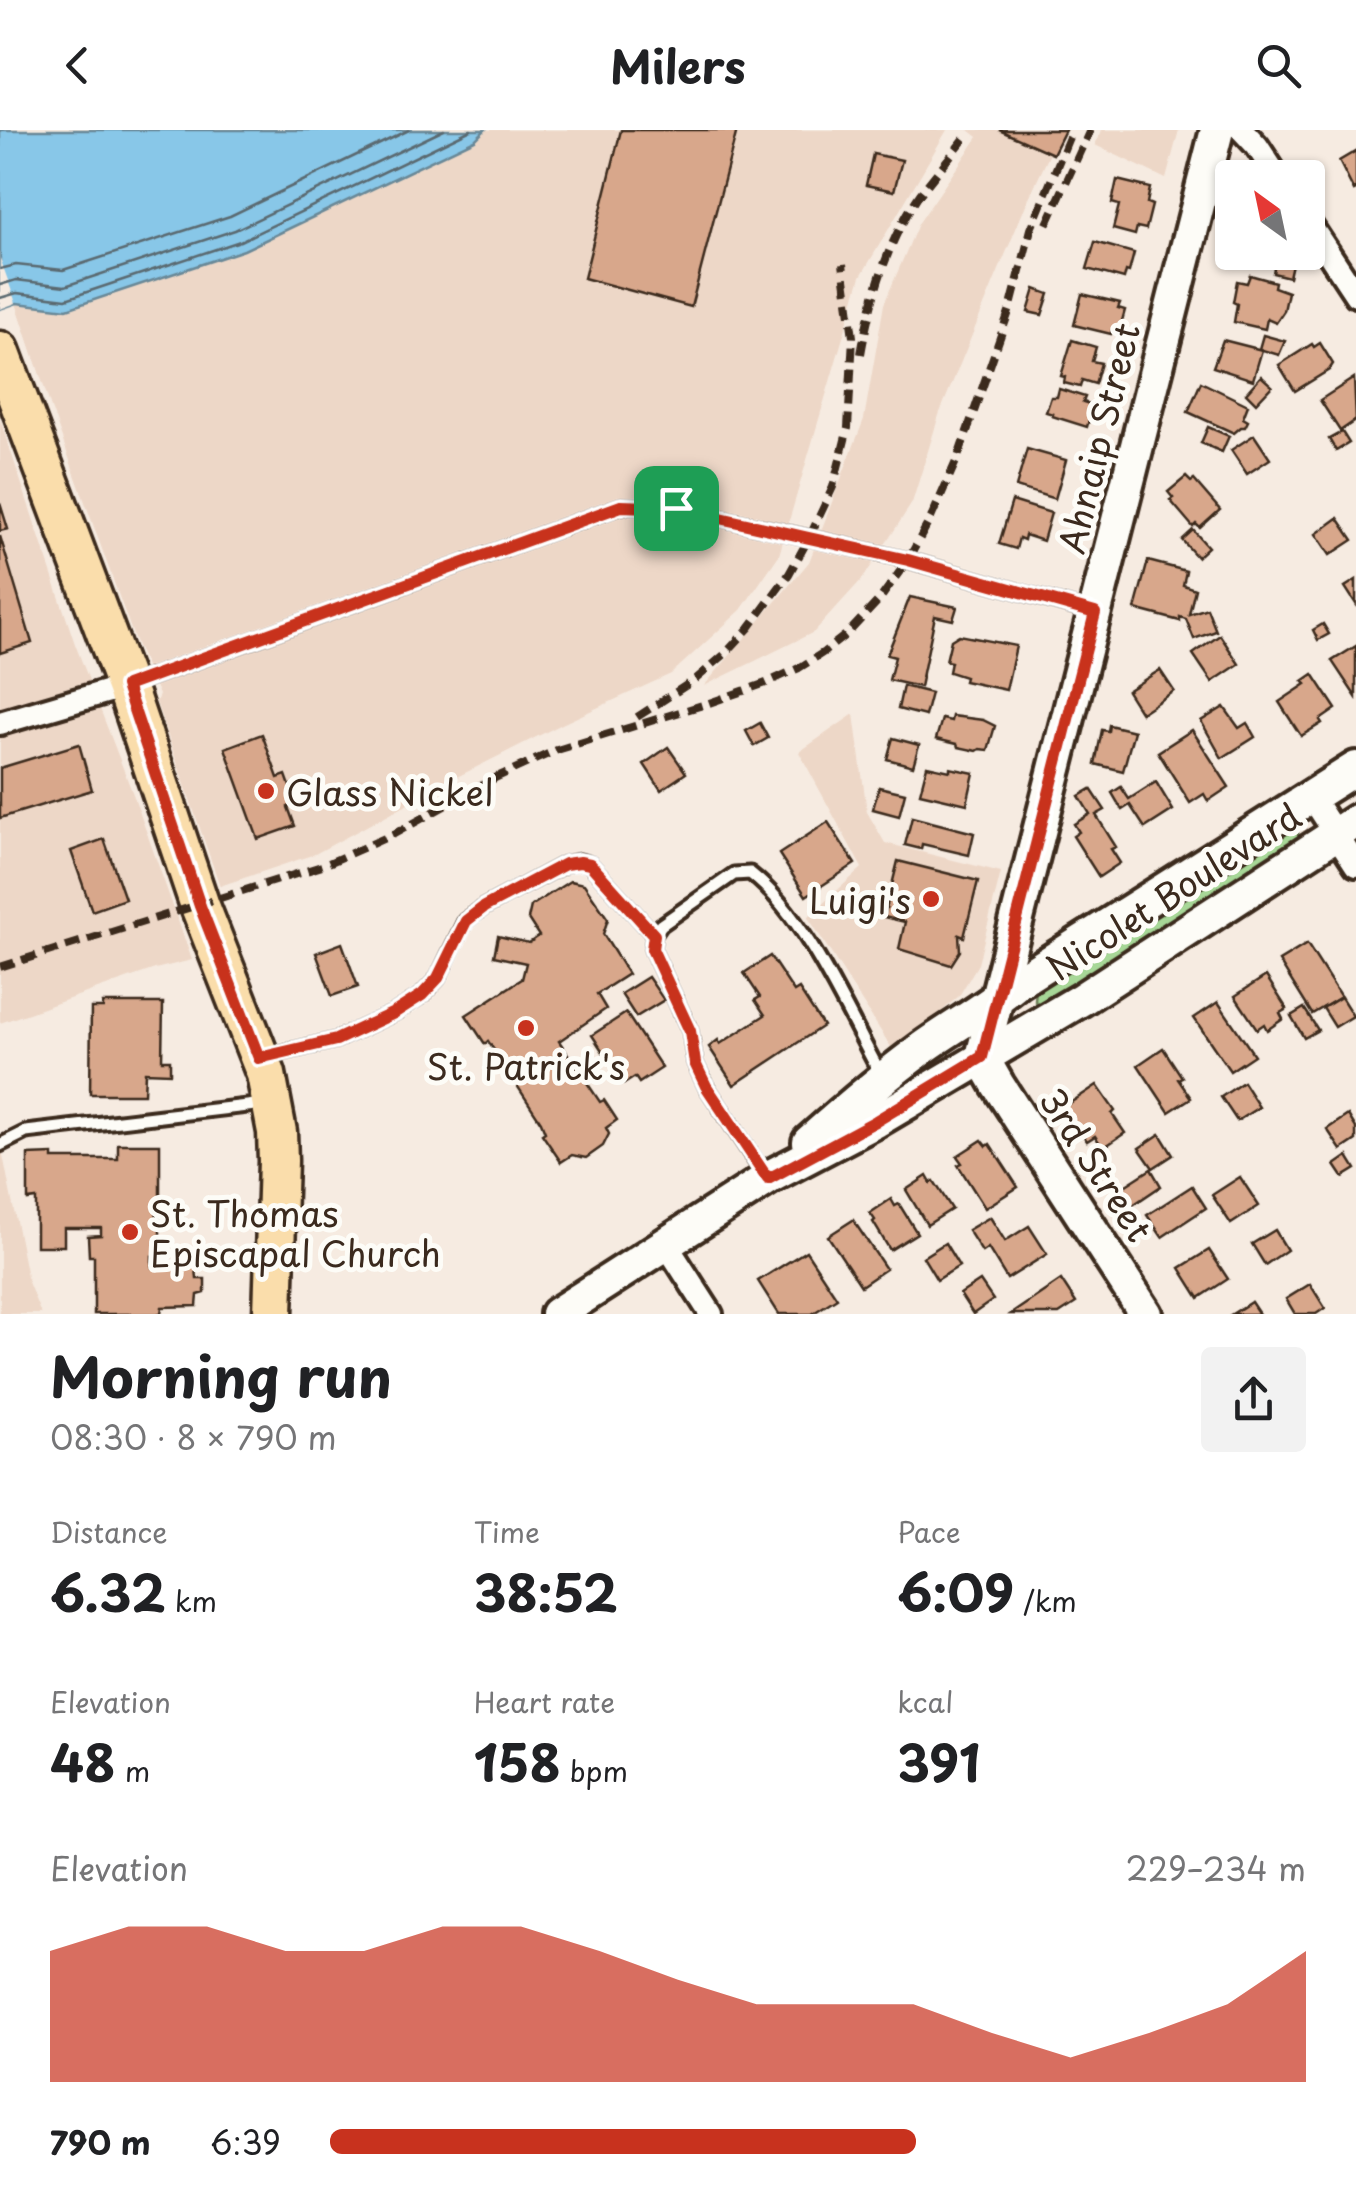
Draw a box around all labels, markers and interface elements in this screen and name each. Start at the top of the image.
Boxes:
text: Milers [610,31,746,99]
icon: back [50,38,105,93]
icon: search [1251,38,1306,93]
north arrow [1215,160,1325,270]
map controls [1215,160,1325,270]
street label: Ahnaip Street [1044,317,1152,559]
pin [634,466,719,551]
icon: arrive [649,481,704,536]
place label: Glass Nickel [286,765,493,818]
marker: Glass Nickel [255,780,277,802]
street label: Nicolet Boulevard [1036,789,1310,993]
place label: Luigi's [809,873,911,926]
marker: Luigi's [920,888,942,910]
marker: St. Patrick's [515,1017,537,1039]
place label: St. Patrick's [427,1039,625,1092]
street label: 3rd Street [1027,1077,1167,1251]
place label: St. Thomas Episcapal Church [150,1186,441,1279]
marker: St. Thomas Episcapal Church [119,1221,141,1243]
text: Morning run [50,1334,392,1417]
button: share [1201,1347,1306,1452]
text: 08:30 · 8 × 790 m [50,1413,337,1461]
text: Distance [50,1510,168,1553]
text: Time [474,1510,540,1553]
text: Pace [897,1510,961,1553]
text: 6.32 [50,1553,166,1629]
text: 38:52 [474,1553,618,1629]
text: 6:09 [897,1553,1014,1629]
text: km [166,1579,217,1622]
text: /km [1014,1579,1077,1622]
text: Elevation [50,1680,171,1723]
text: Heart rate [474,1680,615,1723]
text: kcal [897,1680,953,1723]
text: 48 [50,1723,116,1799]
text: 158 [474,1723,561,1799]
text: 391 [897,1723,980,1799]
text: m [116,1749,150,1792]
text: bpm [561,1749,628,1792]
text: Elevation [50,1844,188,1892]
text: 229–234 m [1125,1844,1306,1892]
text: 790 m [50,2118,151,2166]
text: 6:39 [210,2118,281,2166]

